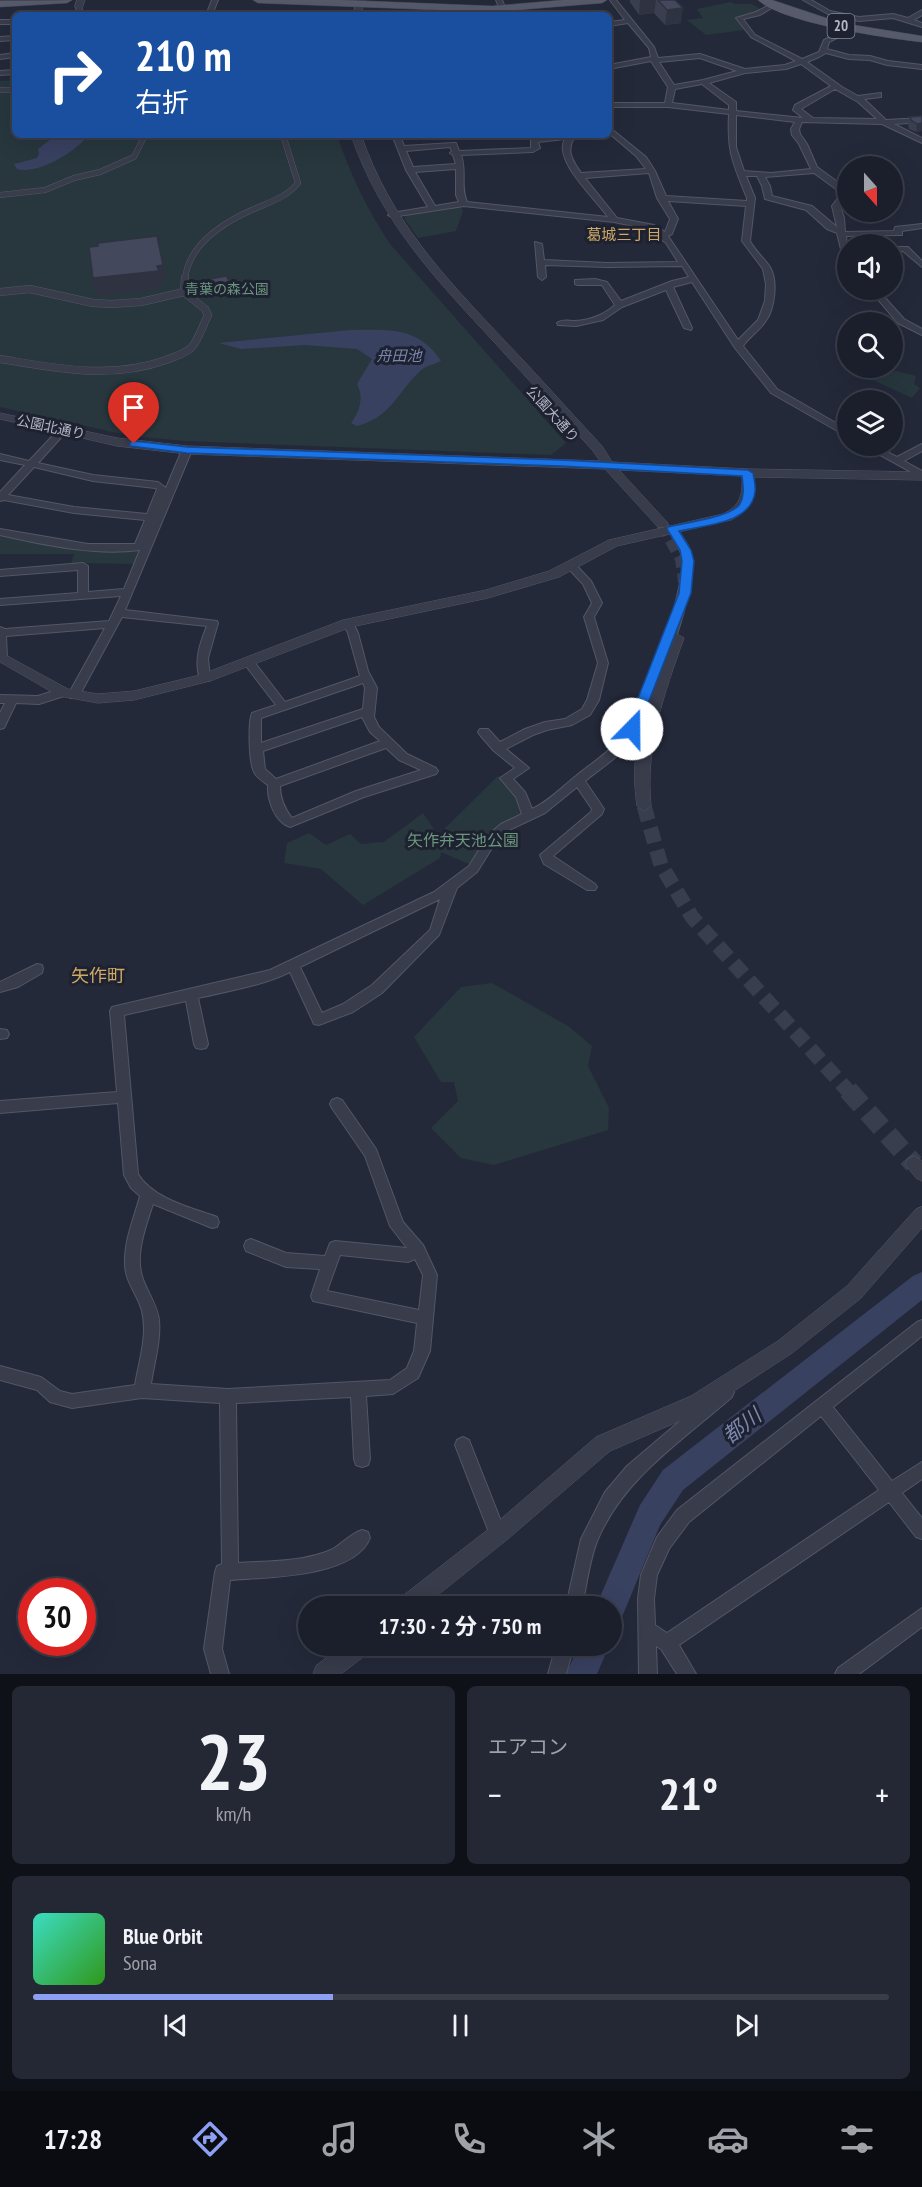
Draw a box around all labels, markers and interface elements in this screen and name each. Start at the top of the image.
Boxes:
road number: 20 [828,14,854,38]
text: 210 m [135,28,232,83]
icon: right [36,36,114,114]
text: 右折 [135,85,189,119]
north arrow [837,156,903,222]
map controls [837,156,903,456]
district label: 葛城三丁目 [586,225,662,244]
button: sound [837,234,903,300]
park label: 青葉の森公園 [185,280,269,298]
button: search [837,312,903,378]
water label: 舟田池 [376,346,423,365]
pin [108,382,159,444]
street label: 公園大通り [523,382,583,446]
button: layers [837,390,903,456]
icon: arrive [117,391,150,424]
street label: 公園北通り [15,411,87,443]
position arrow [600,697,664,761]
park label: 矢作弁天池公園 [407,830,519,850]
district label: 矢作町 [71,964,125,987]
water label: 都川 [717,1401,768,1449]
speed limit sign: 30 [18,1578,96,1656]
text: 17:30 · 2 分 · 750 m [379,1612,541,1640]
text: 23 [196,1711,271,1812]
text: エアコン [488,1734,568,1760]
text: 21° [659,1764,718,1822]
text: − [488,1773,502,1816]
text: + [875,1773,889,1816]
text: km/h [216,1801,251,1827]
text: Blue Orbit [123,1922,202,1950]
text: Sona [123,1950,157,1976]
icon: previous [159,2009,192,2042]
icon: pause [444,2009,477,2042]
icon: next [730,2009,763,2042]
icon: directions [189,2118,231,2160]
icon: music [319,2118,361,2160]
icon: phone [448,2118,490,2160]
icon: climate [578,2118,620,2160]
icon: car [707,2118,749,2160]
icon: filters [836,2118,878,2160]
text: 17:28 [44,2122,102,2156]

